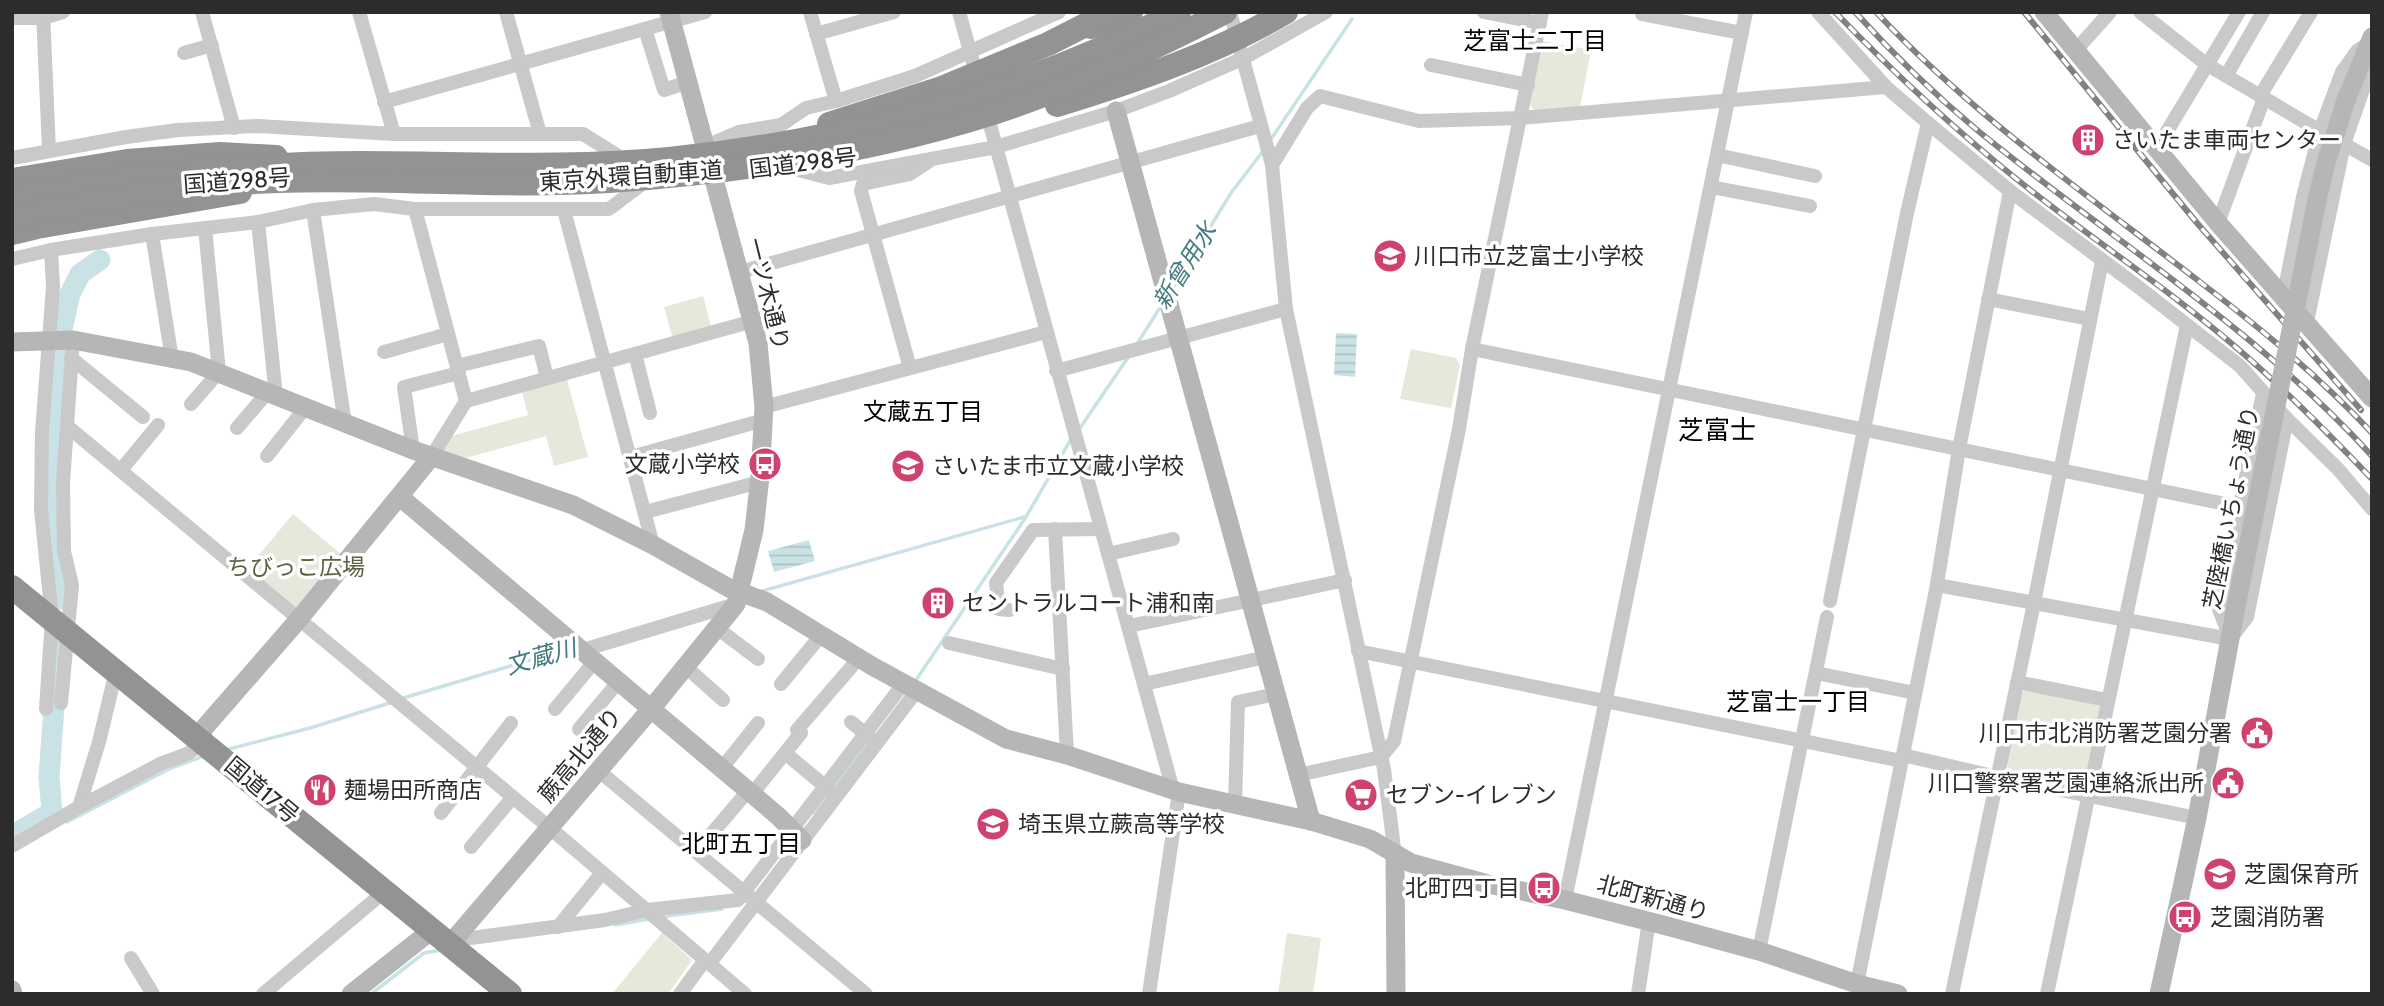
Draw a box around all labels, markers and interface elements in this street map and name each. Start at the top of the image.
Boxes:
district label: 芝富士二丁目 [1463,26,1607,55]
building icon: さいたま車両センター [2069,121,2107,159]
place label: さいたま車両センター [2112,126,2341,154]
street label: 国道298号 [748,143,858,183]
street label: 東京外環自動車道 [538,156,724,196]
street label: 国道298号 [182,163,292,199]
water label: 新曾用水 [1147,215,1224,314]
street label: 一ツ木通り [741,235,795,353]
school or university icon: 川口市立芝富士小学校 [1371,237,1409,275]
place label: 川口市立芝富士小学校 [1414,242,1644,270]
district label: 文蔵五丁目 [863,397,983,426]
street label: 芝陸橋いちょう通り [2198,404,2264,612]
district label: 芝富士 [1678,414,1756,446]
bus stop icon: 文蔵小学校 [746,445,784,483]
school or university icon: さいたま市立文蔵小学校 [889,447,927,485]
place label: 文蔵小学校 [625,450,740,478]
place label: さいたま市立文蔵小学校 [932,452,1184,480]
park label: ちびっこ広場 [227,553,365,581]
building icon: セントラルコート浦和南 [919,584,957,622]
place label: セントラルコート浦和南 [962,589,1215,617]
water label: 文蔵川 [502,632,582,680]
district label: 芝富士一丁目 [1726,687,1870,716]
street label: 蕨高北通り [532,702,628,808]
public building icon: 川口市北消防署芝園分署 [2238,714,2276,752]
place label: 川口市北消防署芝園分署 [1979,719,2232,747]
street label: 国道17号 [219,751,305,829]
public building icon: 川口警察署芝園連絡派出所 [2209,764,2247,802]
place label: 川口警察署芝園連絡派出所 [1928,769,2204,797]
restaurant icon: 麺場田所商店 [301,771,339,809]
place label: 麺場田所商店 [344,776,482,804]
supermarket icon: セブン-イレブン [1342,776,1380,814]
place label: セブン-イレブン [1386,781,1557,809]
school or university icon: 埼玉県立蕨高等学校 [974,805,1012,843]
place label: 埼玉県立蕨高等学校 [1018,810,1225,838]
district label: 北町五丁目 [681,829,801,858]
school or university icon: 芝園保育所 [2201,855,2239,893]
place label: 芝園保育所 [2244,860,2359,888]
bus stop icon: 北町四丁目 [1525,869,1563,907]
street label: 北町新通り [1594,870,1712,926]
place label: 北町四丁目 [1405,874,1520,902]
bus stop icon: 芝園消防署 [2166,898,2204,936]
place label: 芝園消防署 [2210,903,2325,931]

